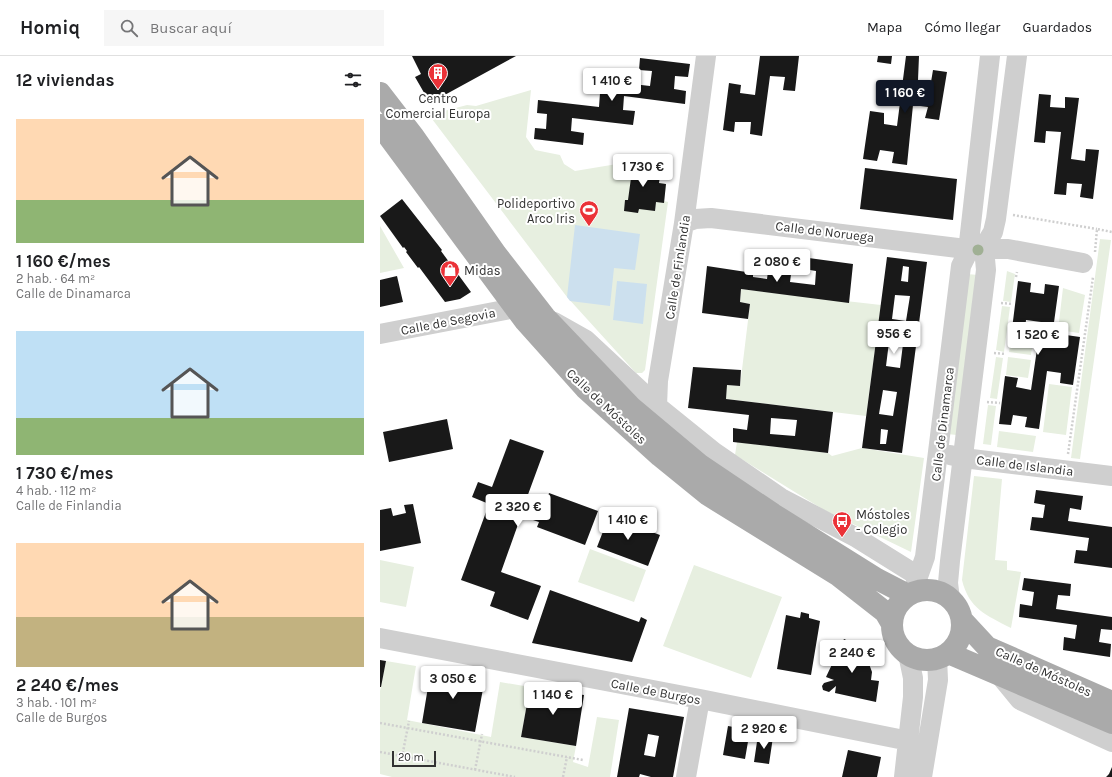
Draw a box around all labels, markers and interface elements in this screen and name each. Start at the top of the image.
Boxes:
search box [104,10,384,46]
text: Homiq [20,17,80,39]
icon: search [118,17,140,39]
text: Buscar aquí [150,19,232,37]
text: Mapa [867,19,902,36]
text: Cómo llegar [924,19,1000,36]
text: Guardados [1022,19,1092,36]
building icon: Centro Comercial Europa [427,62,449,90]
pin: 1 410 € [575,68,649,102]
icon: filters [342,69,364,91]
text: 12 viviendas [16,70,114,90]
text: 1 410 € [592,73,632,88]
pin: 1 160 € [868,80,942,114]
text: 1 160 € [885,85,925,100]
place label: Centro Comercial Europa [386,91,490,121]
icon: home [154,145,226,217]
pin: 1 730 € [606,154,680,188]
text: 1 730 € [622,159,664,174]
place label: Polideportivo Arco Iris [497,196,575,226]
sports icon: Polideportivo Arco Iris [578,199,600,227]
street label: Calle de Finlandia [662,214,693,320]
street label: Calle de Noruega [775,218,875,245]
pin: 2 080 € [740,249,814,283]
text: 1 160 €/mes [16,251,111,271]
text: 2 080 € [753,254,801,269]
shop icon: Midas [439,259,461,287]
place label: Midas [464,263,501,278]
text: 2 hab. · 64 m² [16,271,95,286]
text: Calle de Dinamarca [16,286,131,301]
street label: Calle de Segovia [399,305,497,338]
pin: 956 € [866,321,922,355]
pin: 1 520 € [1001,322,1075,356]
text: 956 € [877,326,911,341]
text: 1 520 € [1016,327,1060,342]
icon: home [154,357,226,429]
street label: Calle de Móstoles [564,366,650,447]
street label: Calle de Dinamarca [928,366,957,482]
street label: Calle de Islandia [976,452,1074,479]
text: 1 730 €/mes [16,463,113,483]
text: 4 hab. · 112 m² [16,483,96,498]
pin: 2 320 € [481,494,555,528]
text: Calle de Finlandia [16,498,122,513]
text: 2 320 € [495,499,541,514]
pin: 1 410 € [591,507,665,541]
place label: Móstoles - Colegio [856,507,910,537]
bus stop icon: Móstoles - Colegio [831,510,853,538]
text: 1 410 € [608,512,648,527]
icon: home [154,569,226,641]
pin: 2 240 € [815,640,889,674]
street label: Calle de Móstoles [993,644,1094,699]
text: 2 240 € [829,645,875,660]
pin: 3 050 € [416,666,490,700]
text: 3 050 € [430,671,476,686]
text: 2 240 €/mes [16,675,119,695]
street label: Calle de Burgos [610,675,702,708]
pin: 1 140 € [516,682,590,716]
text: 1 140 € [533,687,573,702]
text: 3 hab. · 101 m² [16,695,97,710]
text: Calle de Burgos [16,710,107,725]
pin: 2 920 € [727,716,801,750]
text: 2 920 € [741,721,787,736]
scale bar [392,749,436,768]
text: 20 m [398,751,424,764]

